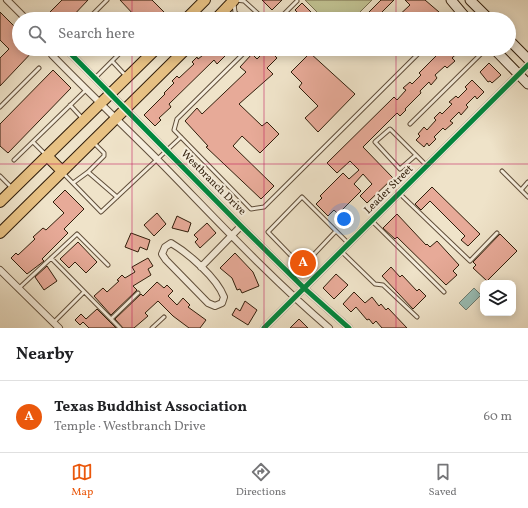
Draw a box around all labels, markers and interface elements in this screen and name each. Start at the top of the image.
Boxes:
search box [12,12,516,56]
icon: search [26,23,48,45]
text: Search here [58,24,135,45]
street label: Westbranch Drive [177,147,249,219]
street label: Leader Street [361,162,417,218]
your location [334,209,354,229]
pin: A [290,248,316,278]
map controls [480,280,516,316]
button: layers [480,280,516,316]
text: Nearby [16,343,74,366]
text: Texas Buddhist Association [54,397,247,418]
text: A [24,408,34,426]
text: 60 m [484,408,512,426]
text: Temple · Westbranch Drive [54,418,206,436]
tab: Map [71,461,93,500]
tab: Directions [236,461,286,500]
tab: Saved [428,461,457,500]

